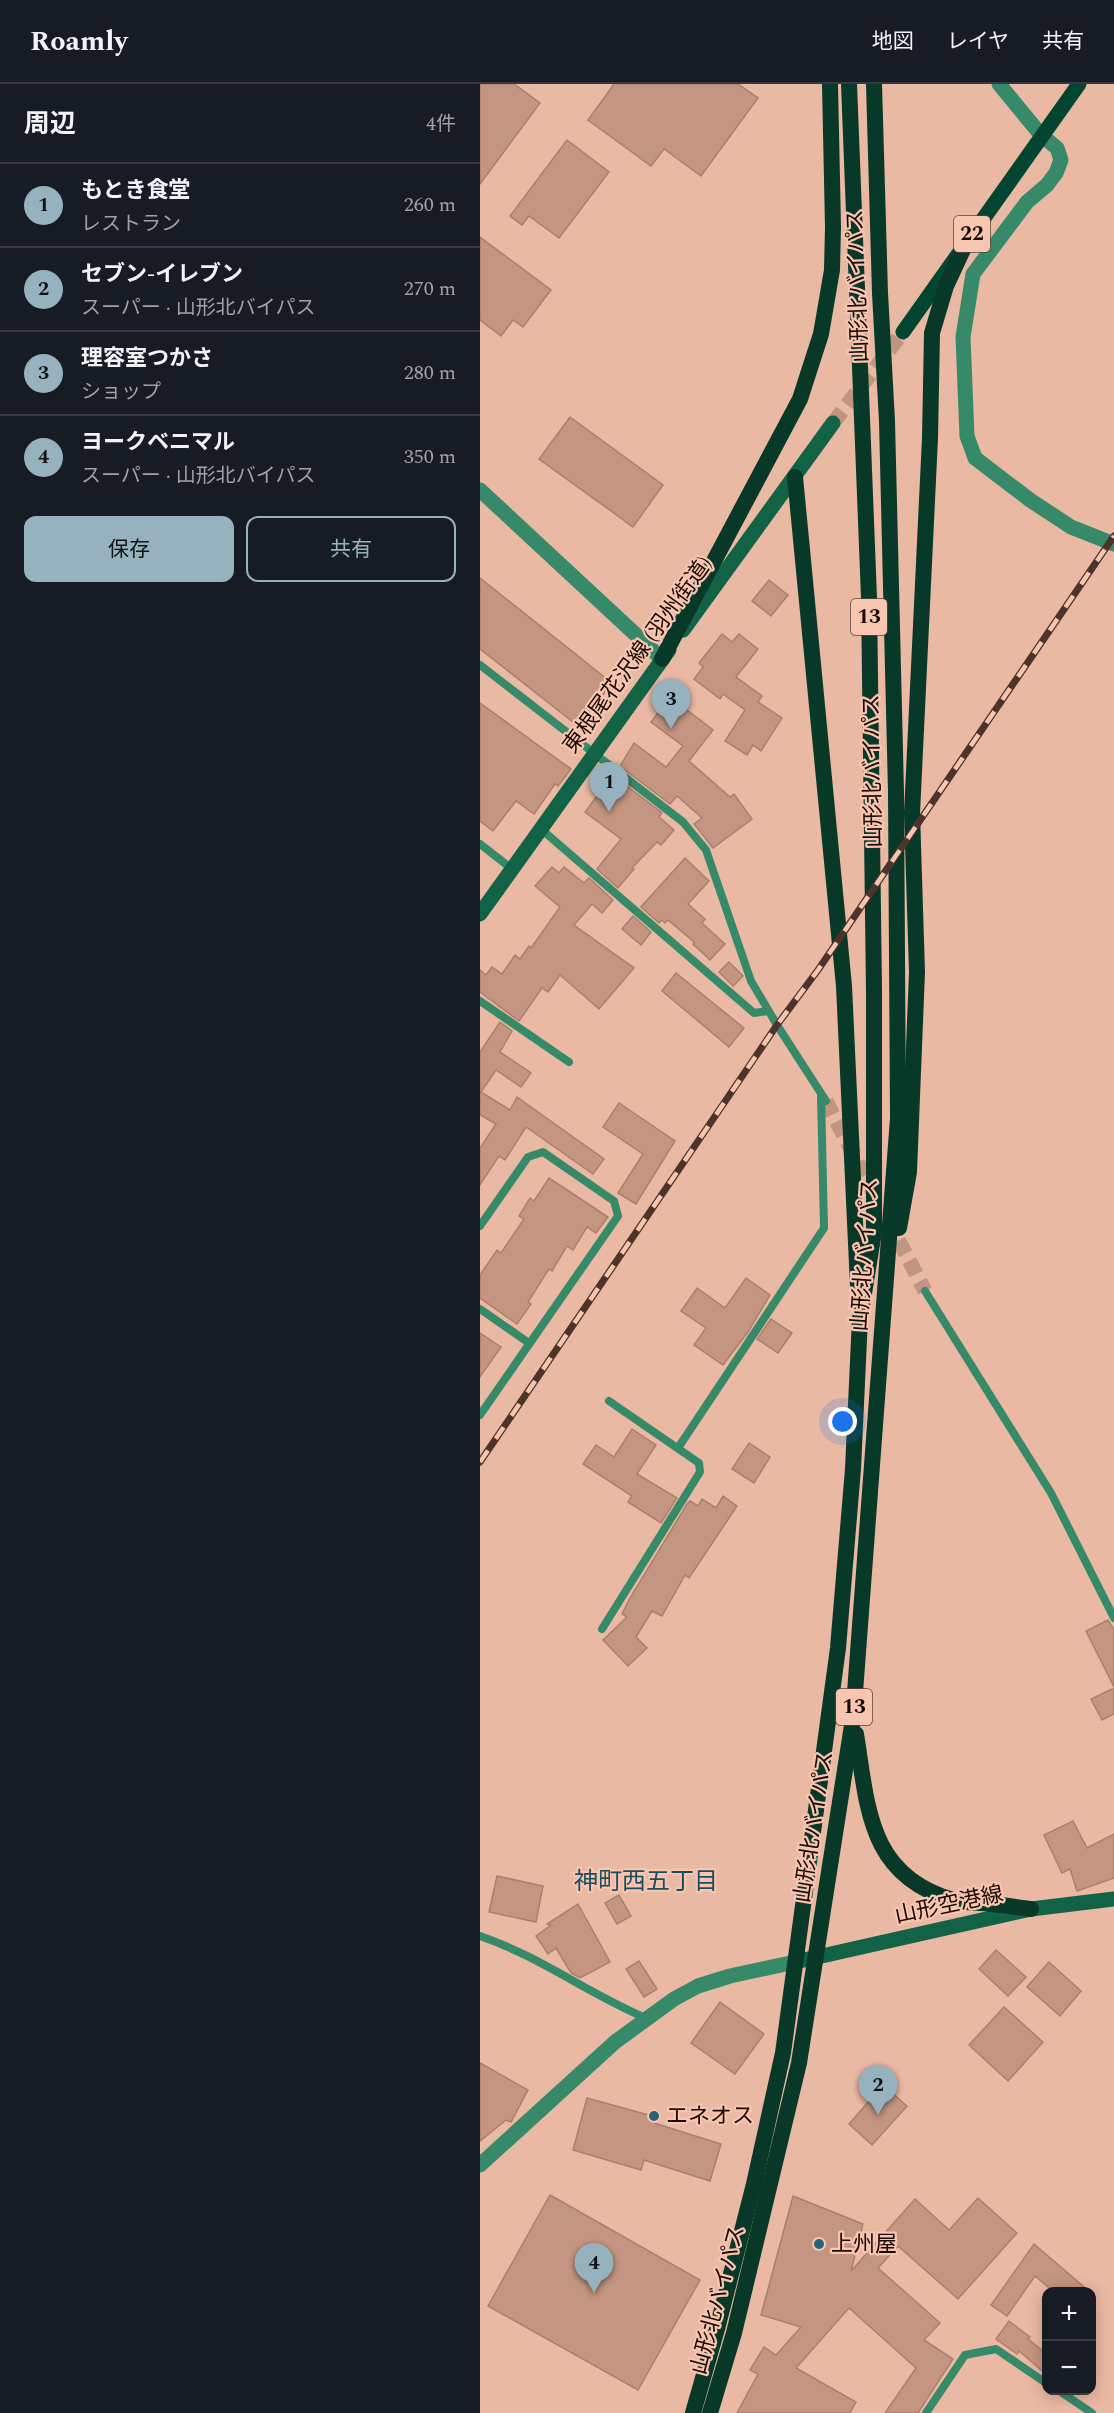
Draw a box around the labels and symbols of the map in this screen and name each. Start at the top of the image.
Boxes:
street label: 山形北バイパス [839,209,877,363]
road number: 22 [954,216,990,252]
street label: 東根尾花沢線 (羽州街道) [555,550,721,760]
road number: 13 [851,599,887,635]
pin: 3 [652,680,690,729]
street label: 山形北バイパス [855,694,891,848]
pin: 1 [590,762,628,812]
street label: 山形北バイパス [843,1177,887,1333]
your location [828,1407,857,1436]
road number: 13 [836,1689,872,1725]
street label: 山形北バイパス [786,1749,842,1905]
district label: 神町西五丁目 [574,1864,718,1900]
street label: 山形空港線 [892,1877,1006,1933]
pin: 2 [858,2066,898,2115]
place label: エネオス [666,2100,754,2133]
marker: エネオス [647,2109,661,2123]
street label: 山形北バイパス [682,2222,754,2378]
place label: 上州屋 [831,2228,897,2261]
marker: 上州屋 [812,2237,826,2251]
pin: 4 [574,2244,614,2293]

